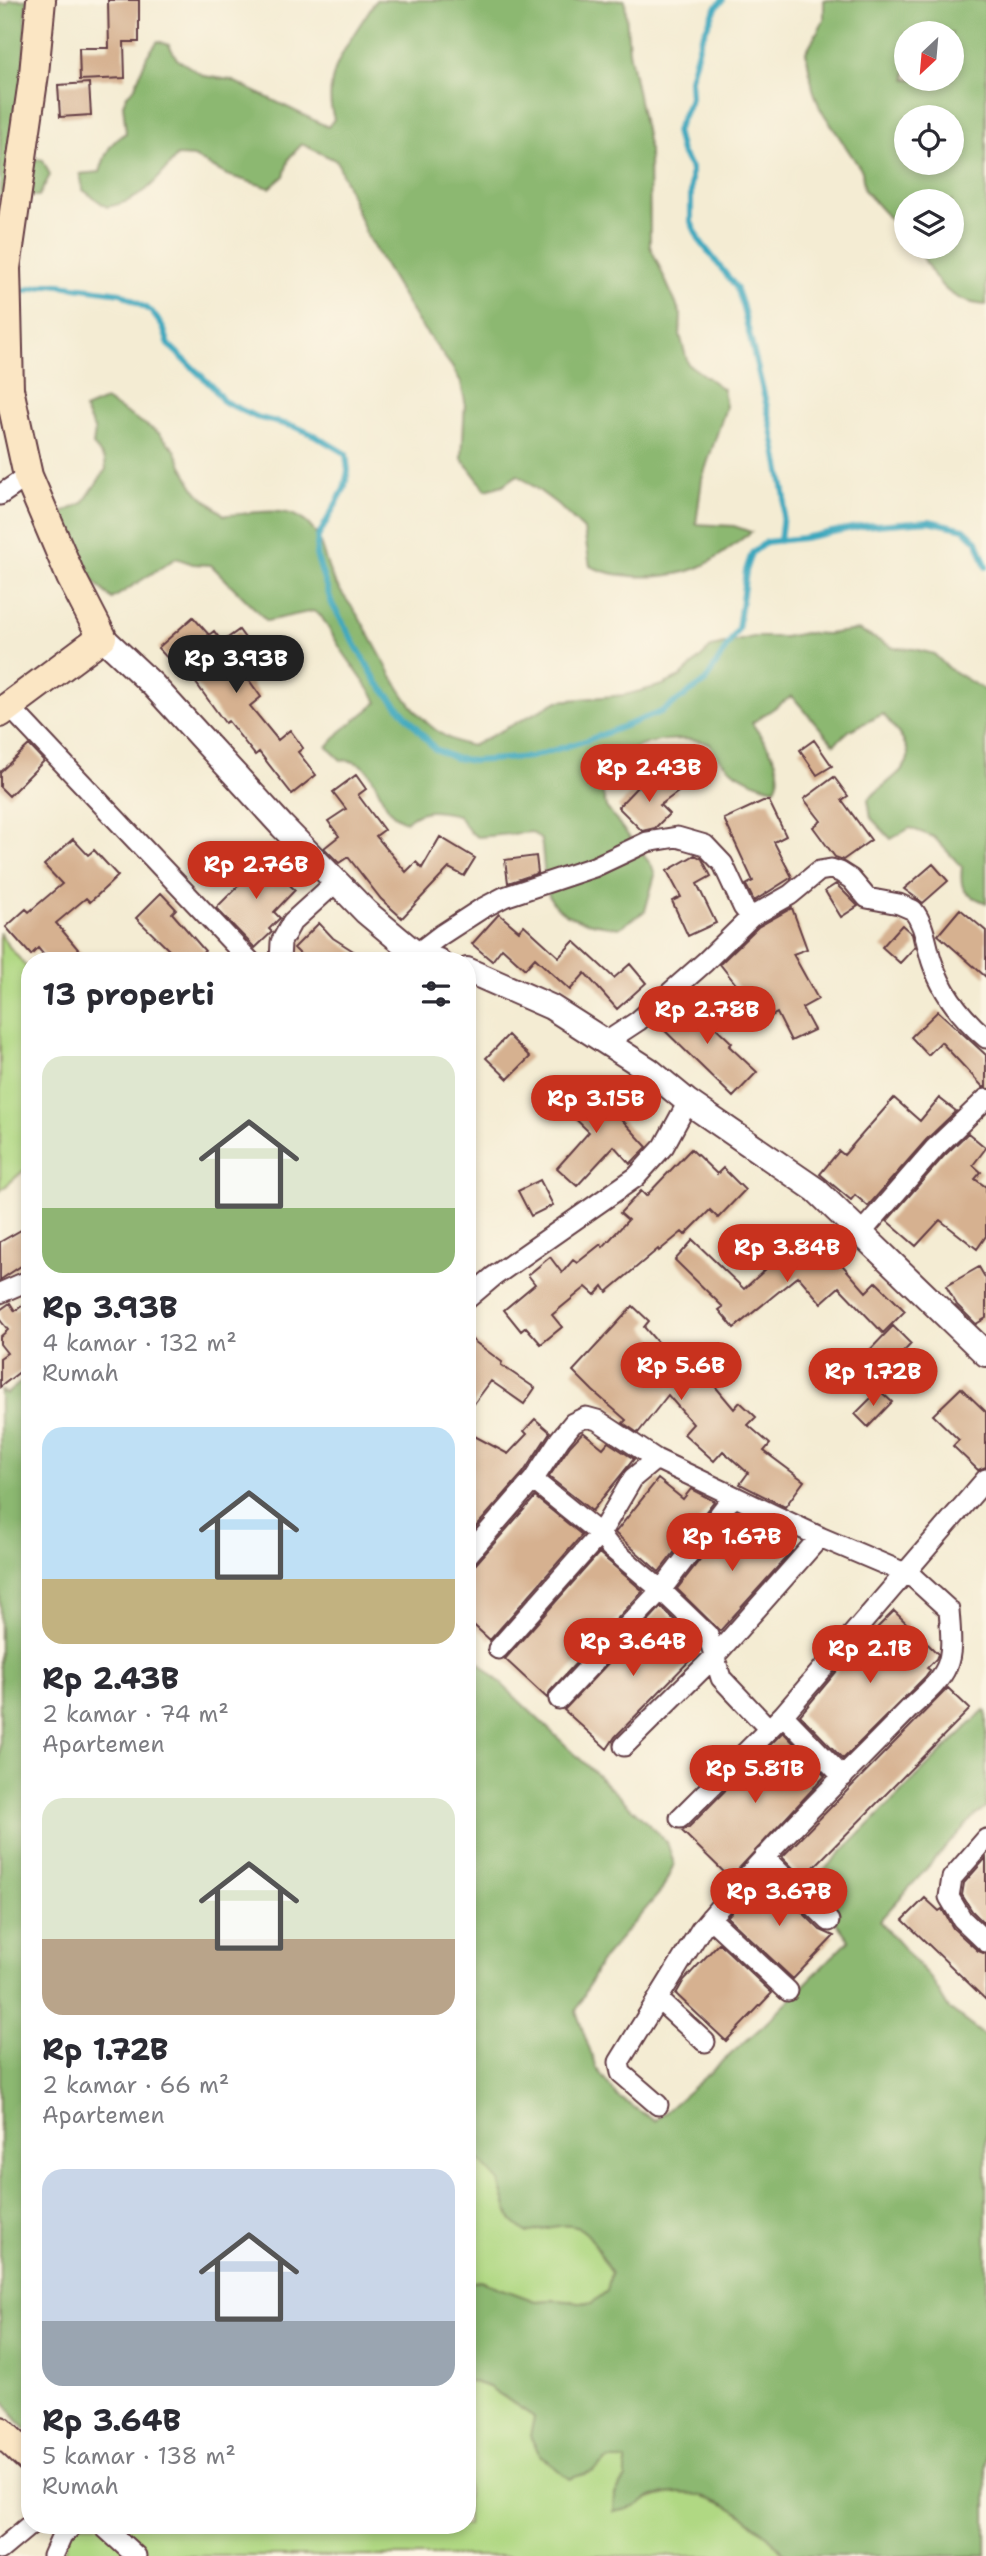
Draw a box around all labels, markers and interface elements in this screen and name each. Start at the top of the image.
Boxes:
north arrow [894,21,964,91]
map controls [894,21,964,259]
button: locate [894,105,964,175]
button: layers [894,189,964,259]
pin: Rp 3.93B [164,636,308,695]
text: Rp 3.93B [184,643,288,673]
pin: Rp 2.43B [577,744,721,804]
text: Rp 2.43B [596,752,702,782]
pin: Rp 2.76B [184,842,328,901]
text: Rp 2.76B [204,849,308,879]
text: 13 properti [42,974,215,1015]
icon: filters [417,975,455,1013]
pin: Rp 2.78B [635,986,779,1046]
text: Rp 2.78B [655,994,759,1024]
pin: Rp 3.15B [524,1076,668,1135]
text: Rp 3.15B [547,1083,645,1113]
icon: home [186,1101,312,1227]
pin: Rp 3.84B [715,1224,859,1284]
text: Rp 3.84B [734,1232,840,1262]
text: Rp 3.93B [42,1287,178,1328]
text: 4 kamar · 132 m² [42,1328,237,1358]
pin: Rp 5.6B [616,1342,746,1402]
pin: Rp 1.72B [801,1348,945,1408]
text: Rp 5.6B [637,1350,725,1380]
text: Rp 1.72B [825,1356,921,1386]
text: Rumah [42,1358,119,1388]
icon: home [186,1472,312,1598]
pin: Rp 1.67B [660,1514,804,1573]
text: Rp 1.67B [682,1521,782,1551]
pin: Rp 3.64B [561,1618,705,1678]
text: Rp 3.64B [580,1626,686,1656]
pin: Rp 2.1B [805,1626,935,1685]
text: Rp 2.1B [828,1633,912,1663]
text: Rp 2.43B [42,1658,179,1699]
text: 2 kamar · 74 m² [42,1699,229,1729]
text: Apartemen [42,1729,165,1759]
pin: Rp 5.81B [683,1745,827,1805]
text: Rp 5.81B [706,1753,804,1783]
icon: home [186,1843,312,1969]
pin: Rp 3.67B [707,1868,851,1928]
text: Rp 3.67B [726,1876,832,1906]
text: Rp 1.72B [42,2029,168,2070]
text: 2 kamar · 66 m² [42,2070,229,2100]
text: Apartemen [42,2100,165,2130]
icon: home [186,2214,312,2340]
text: Rp 3.64B [42,2400,181,2441]
text: 5 kamar · 138 m² [42,2441,236,2471]
text: Rumah [42,2471,119,2501]

